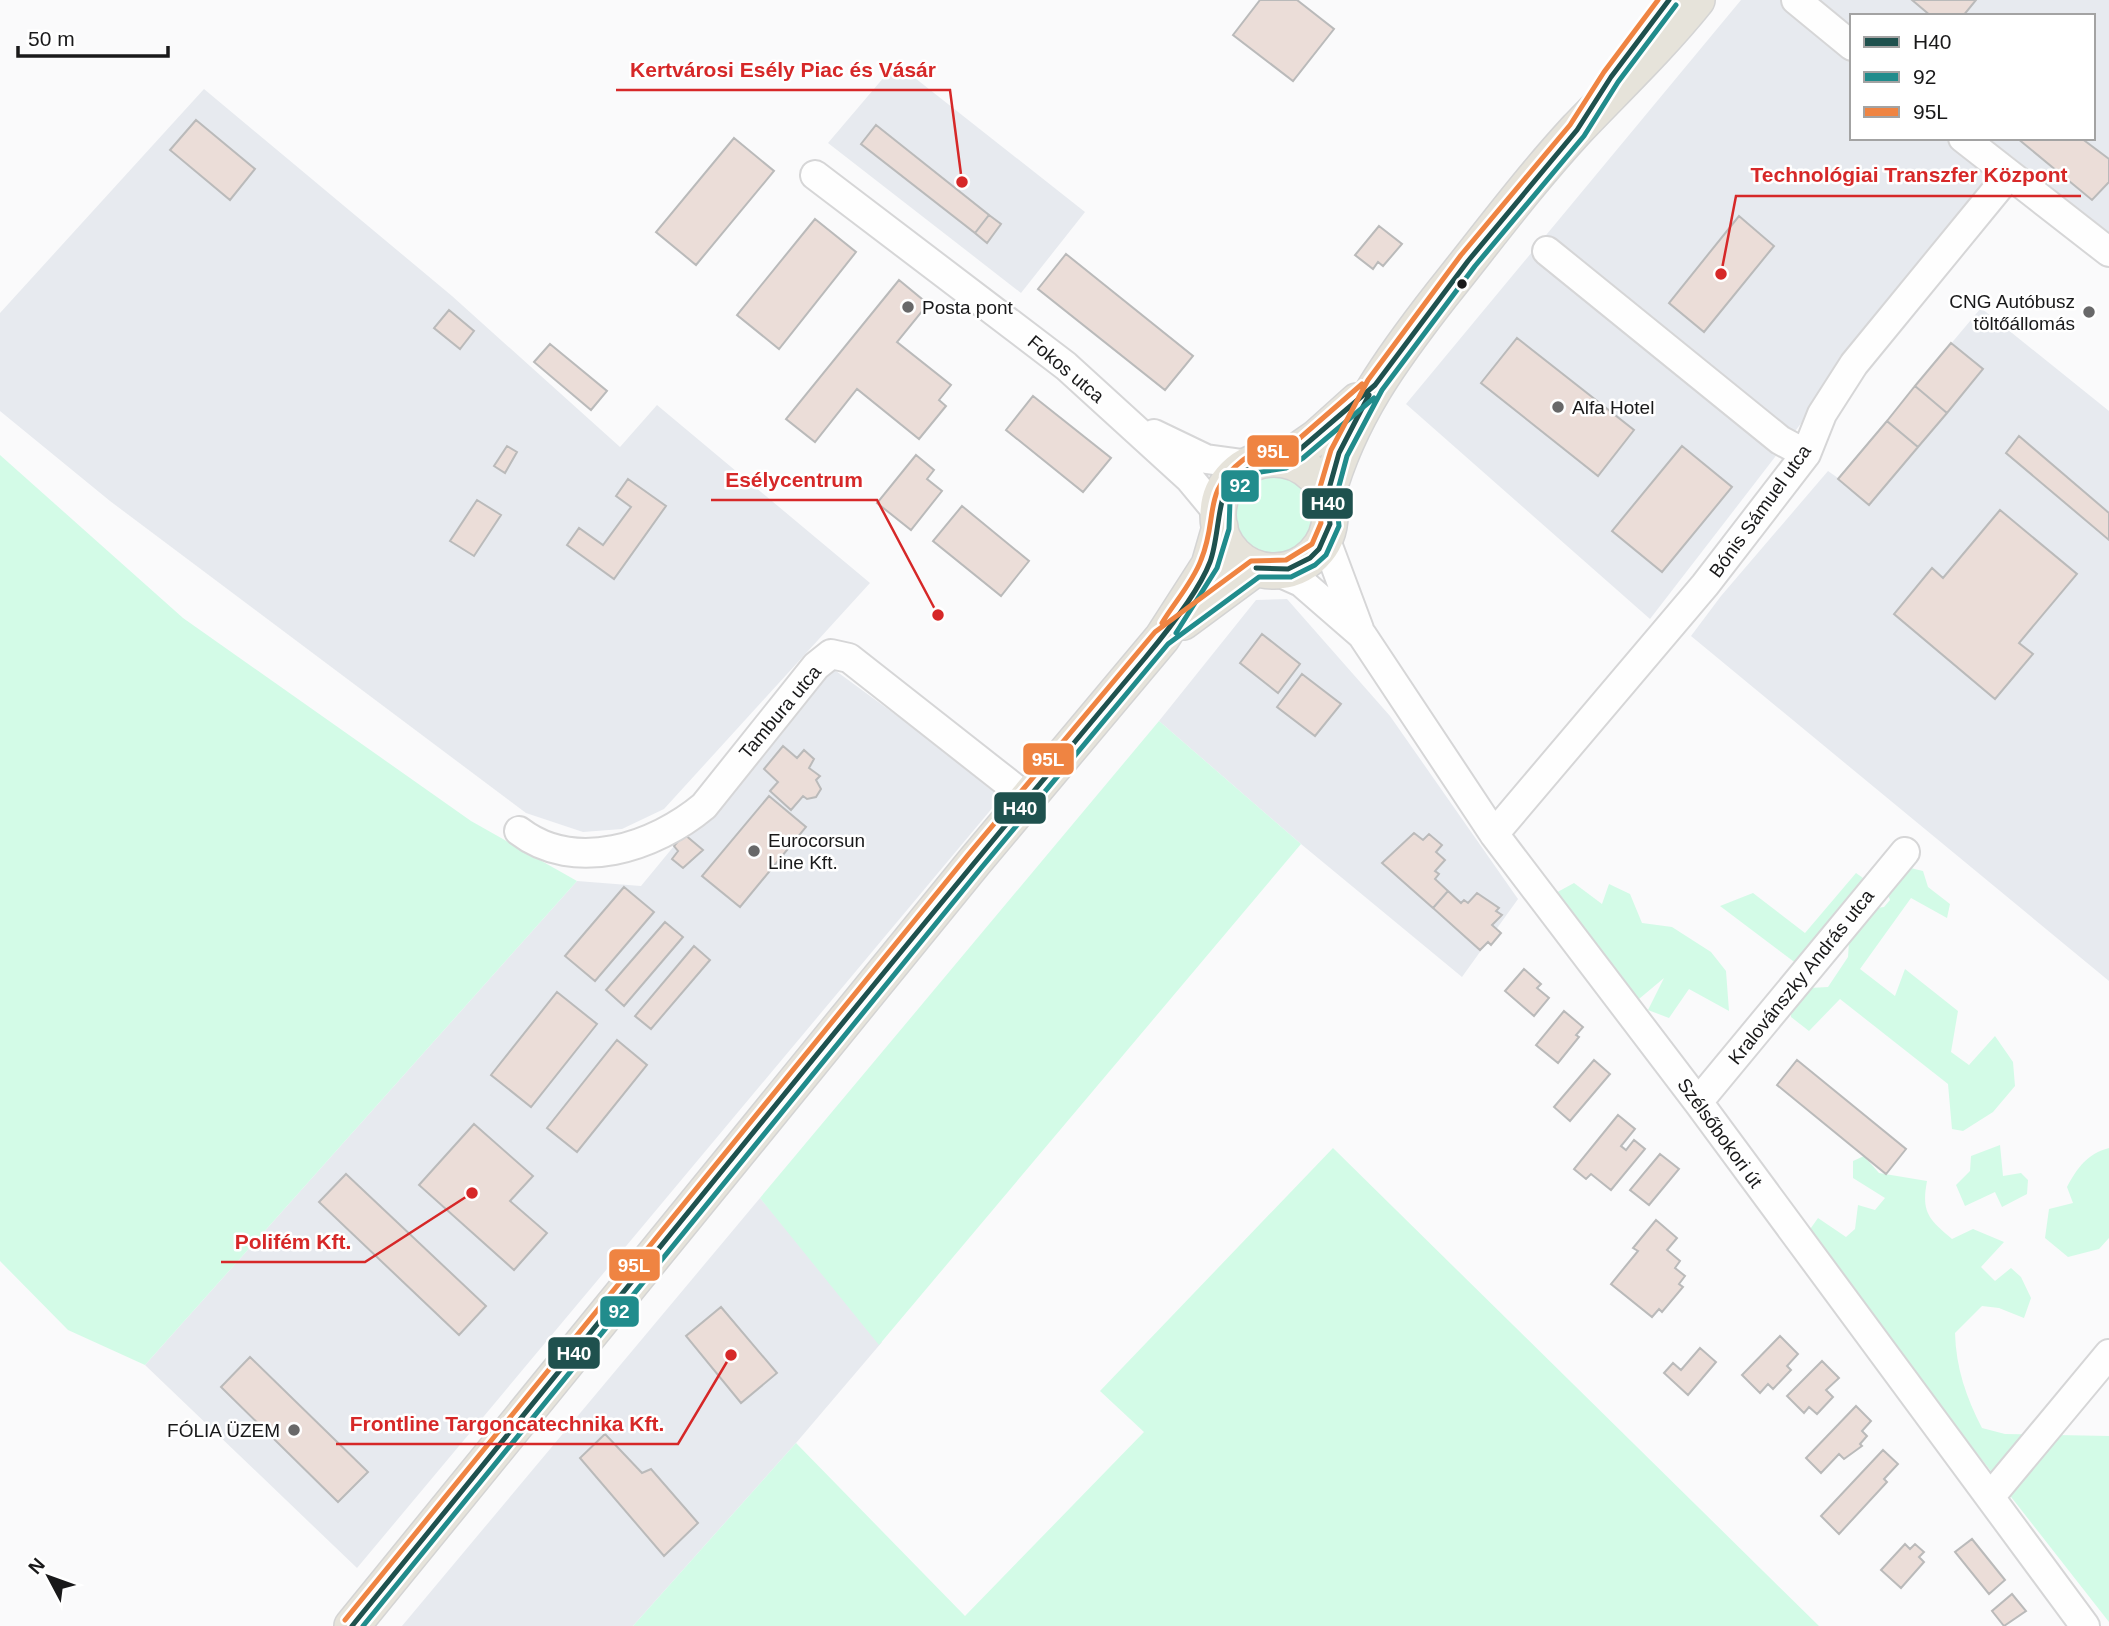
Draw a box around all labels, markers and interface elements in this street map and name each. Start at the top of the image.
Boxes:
scale bar [18,14,168,58]
legend [1850,14,2095,140]
text: 50 m [28,27,75,50]
text: H40 [1913,30,1952,53]
callout: Kertvárosi Esély Piac és Vásár [616,48,950,90]
text: Kertvárosi Esély Piac és Vásár [630,58,936,81]
text: 92 [1913,65,1936,88]
text: 95L [1913,100,1948,123]
callout: Technológiai Transzfer Központ [1736,154,2081,196]
text: Technológiai Transzfer Központ [1751,163,2067,186]
unlabelled marker [1455,277,1469,291]
place label: CNG Autóbusz töltőállomás [1949,291,2075,334]
place label: Posta pont [922,297,1014,318]
marker: Posta pont [900,299,916,315]
marker: CNG Autóbusz töltőállomás [2081,304,2097,320]
street label: Fokos utca [1024,331,1109,407]
place label: Alfa Hotel [1572,397,1654,418]
marker: Alfa Hotel [1550,399,1566,415]
line badge: 95L [1246,434,1300,468]
street label: Bónis Sámuel utca [1705,440,1815,581]
text: 95L [1257,441,1290,462]
callout: Esélycentrum [711,458,877,500]
text: Esélycentrum [725,468,863,491]
line badge: 92 [1220,469,1260,503]
text: 92 [1229,475,1251,496]
line badge: H40 [1301,487,1354,520]
text: H40 [1311,493,1345,514]
street label: Tambura utca [735,661,825,763]
line badge: 95L [1022,742,1075,776]
text: 95L [1032,749,1065,770]
line badge: H40 [993,791,1047,825]
text: H40 [1003,798,1037,819]
place label: Eurocorsun Line Kft. [768,830,865,873]
marker: Eurocorsun Line Kft. [746,843,762,859]
street label: Kralovánszky András utca [1724,885,1878,1069]
street label: Szélsőbokori út [1673,1074,1767,1192]
callout: Polifém Kft. [221,1220,365,1262]
text: Polifém Kft. [235,1230,351,1253]
line badge: 95L [608,1248,661,1282]
text: 95L [618,1255,651,1276]
line badge: 92 [599,1295,640,1328]
text: 92 [608,1301,630,1322]
line badge: H40 [547,1336,601,1370]
text: H40 [557,1343,591,1364]
callout: Frontline Targoncatechnika Kft. [336,1402,678,1444]
text: Frontline Targoncatechnika Kft. [350,1412,664,1435]
place label: FÓLIA ÜZEM [167,1420,280,1441]
marker: FÓLIA ÜZEM [286,1422,302,1438]
north arrow [14,1542,84,1612]
text: N [24,1554,49,1578]

